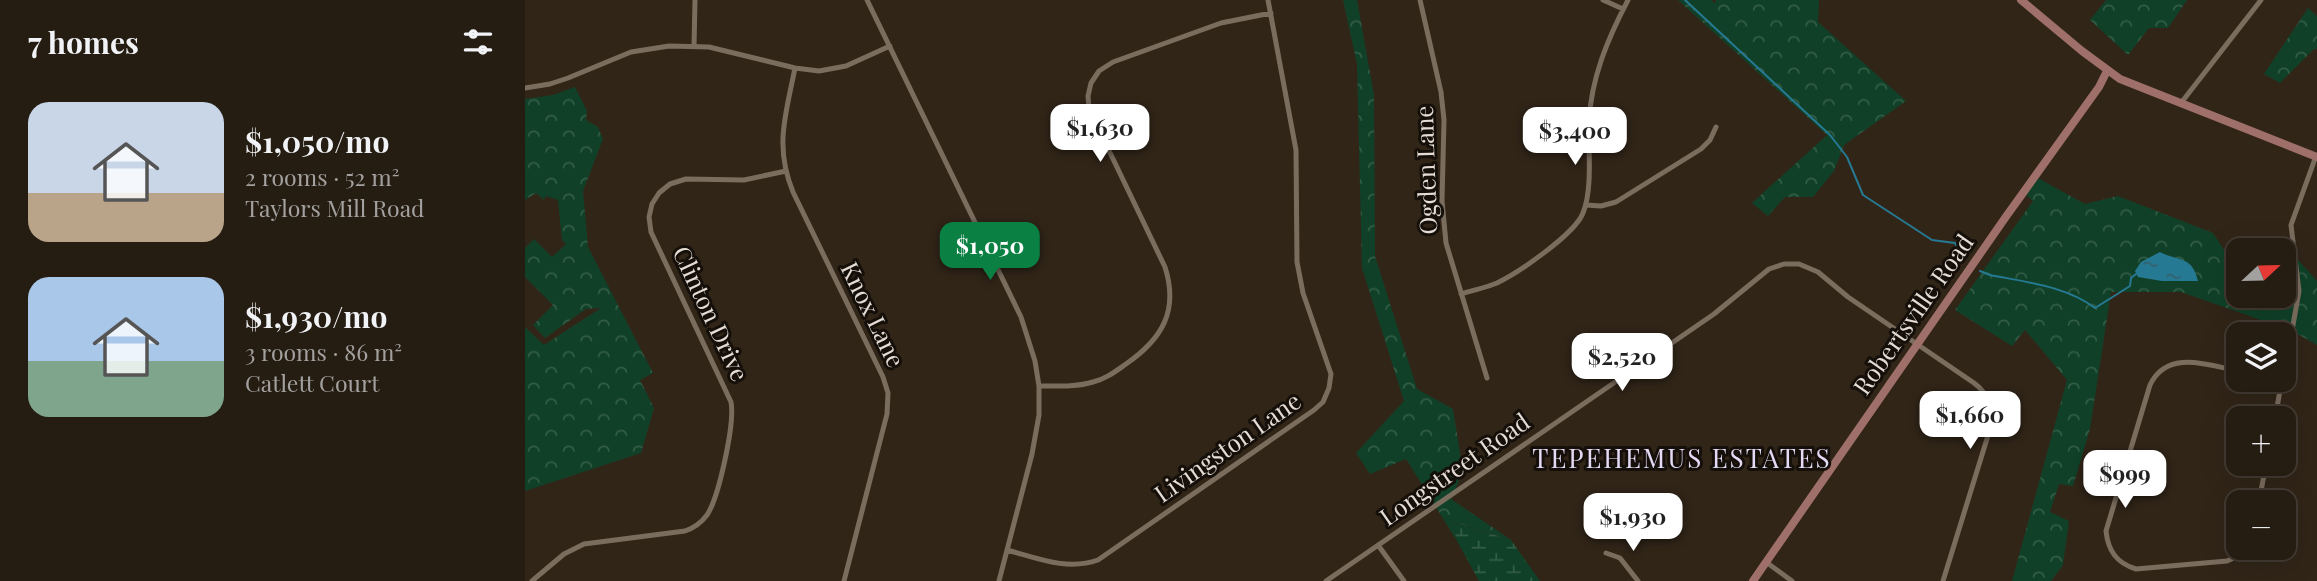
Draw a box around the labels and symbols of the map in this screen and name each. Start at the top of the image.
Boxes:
pin: $1,630 [1043,104,1157,164]
street label: Ogden Lane [1407,105,1443,235]
pin: $3,400 [1518,108,1632,167]
pin: $1,050 [933,222,1047,282]
street label: Robertsville Road [1845,227,1980,401]
north arrow [2226,238,2296,308]
street label: Clinton Drive [667,240,757,386]
street label: Knox Lane [835,256,913,372]
pin: $2,520 [1565,334,1679,393]
street label: Livingston Lane [1147,384,1306,509]
pin: $1,660 [1913,392,2027,451]
street label: Longstreet Road [1372,405,1535,532]
district label: TEPEHEMUS ESTATES [1532,440,1832,475]
pin: $999 [2084,450,2166,510]
pin: $1,930 [1576,494,1690,553]

